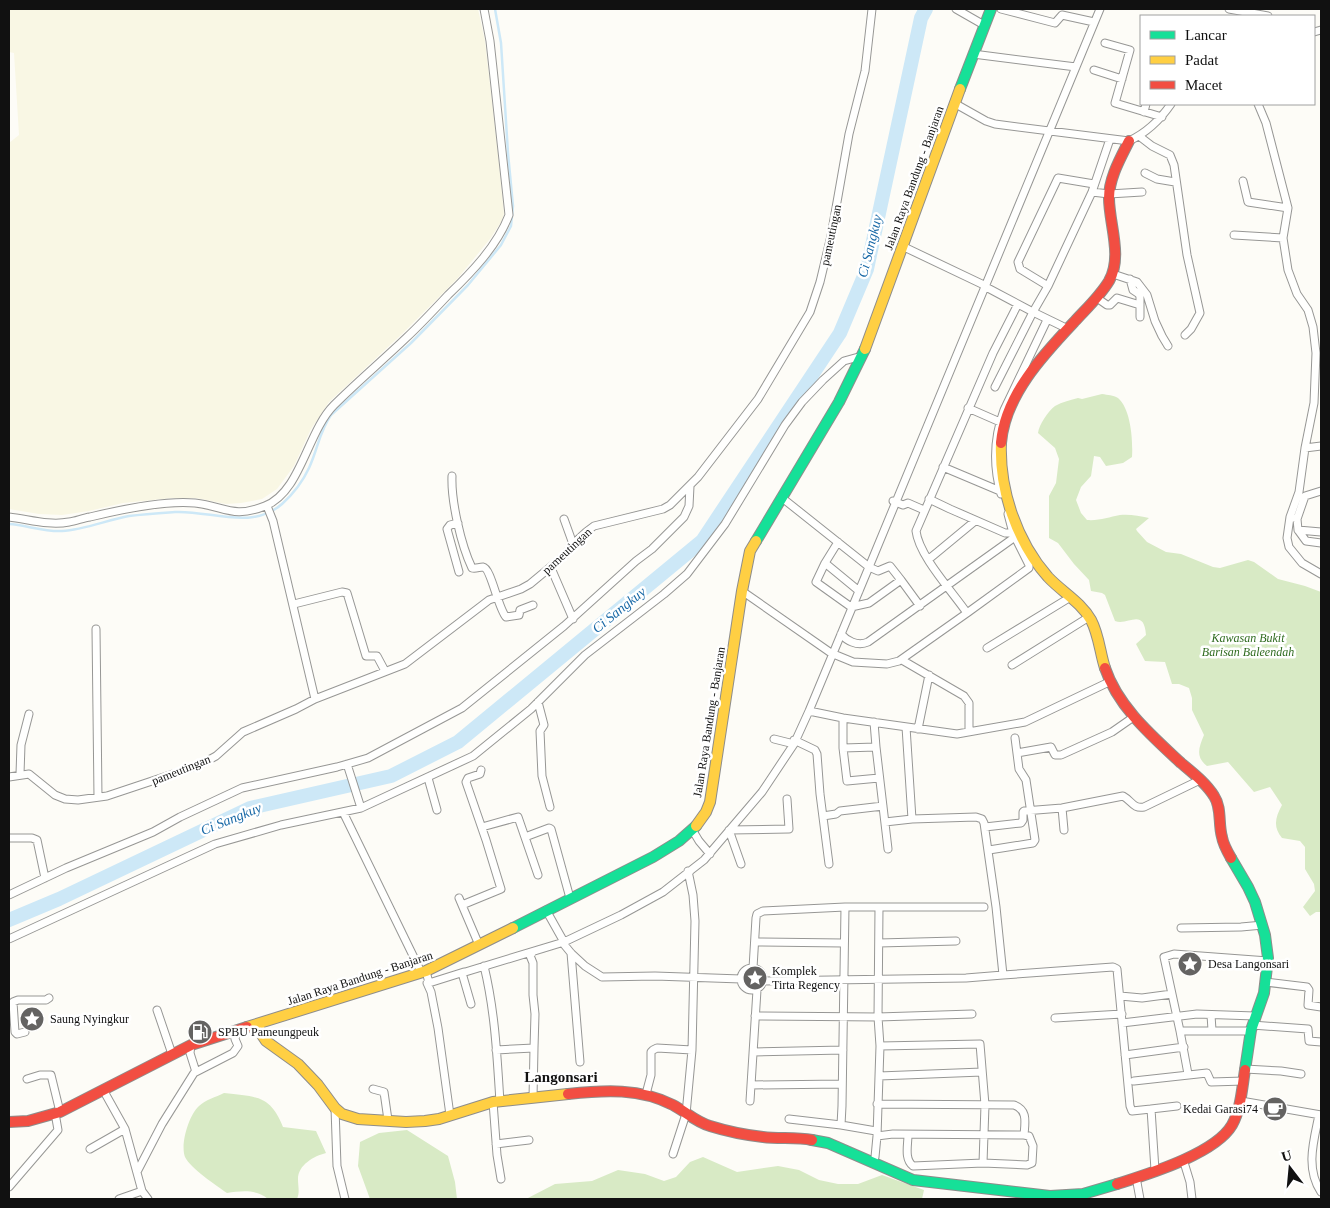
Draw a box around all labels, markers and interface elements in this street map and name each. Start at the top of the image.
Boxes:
legend [1140,15,1315,105]
text: Lancar [1185,27,1227,43]
text: Padat [1185,52,1219,68]
text: Macet [1185,77,1223,93]
street label: Jalan Raya Bandung - Banjaran [881,104,947,252]
street label: pameutingan [818,203,844,267]
water label: Ci Sangkuy [855,212,885,279]
street label: pameutingan [540,525,594,577]
water label: Ci Sangkuy [589,583,649,636]
park label: Kawasan Bukit Barisan Baleendah [1202,631,1294,659]
street label: Jalan Raya Bandung - Banjaran [690,646,728,798]
street label: pameutingan [150,752,212,788]
water label: Ci Sangkuy [198,800,264,838]
street label: Jalan Raya Bandung - Banjaran [286,948,434,1008]
place icon: Desa Langonsari [1177,951,1203,977]
place label: Desa Langonsari [1208,957,1290,971]
place label: Komplek Tirta Regency [772,964,840,992]
place icon: Komplek Tirta Regency [742,965,768,991]
place icon: Saung Nyingkur [19,1006,45,1032]
place label: Saung Nyingkur [50,1012,129,1026]
fuel station icon: SPBU Pameungpeuk [187,1019,213,1045]
place label: SPBU Pameungpeuk [218,1025,319,1039]
district label: Langonsari [524,1069,598,1085]
cafe icon: Kedai Garasi74 [1262,1096,1288,1122]
place label: Kedai Garasi74 [1183,1102,1258,1116]
north arrow [1265,1143,1315,1193]
text: U [1280,1147,1293,1165]

